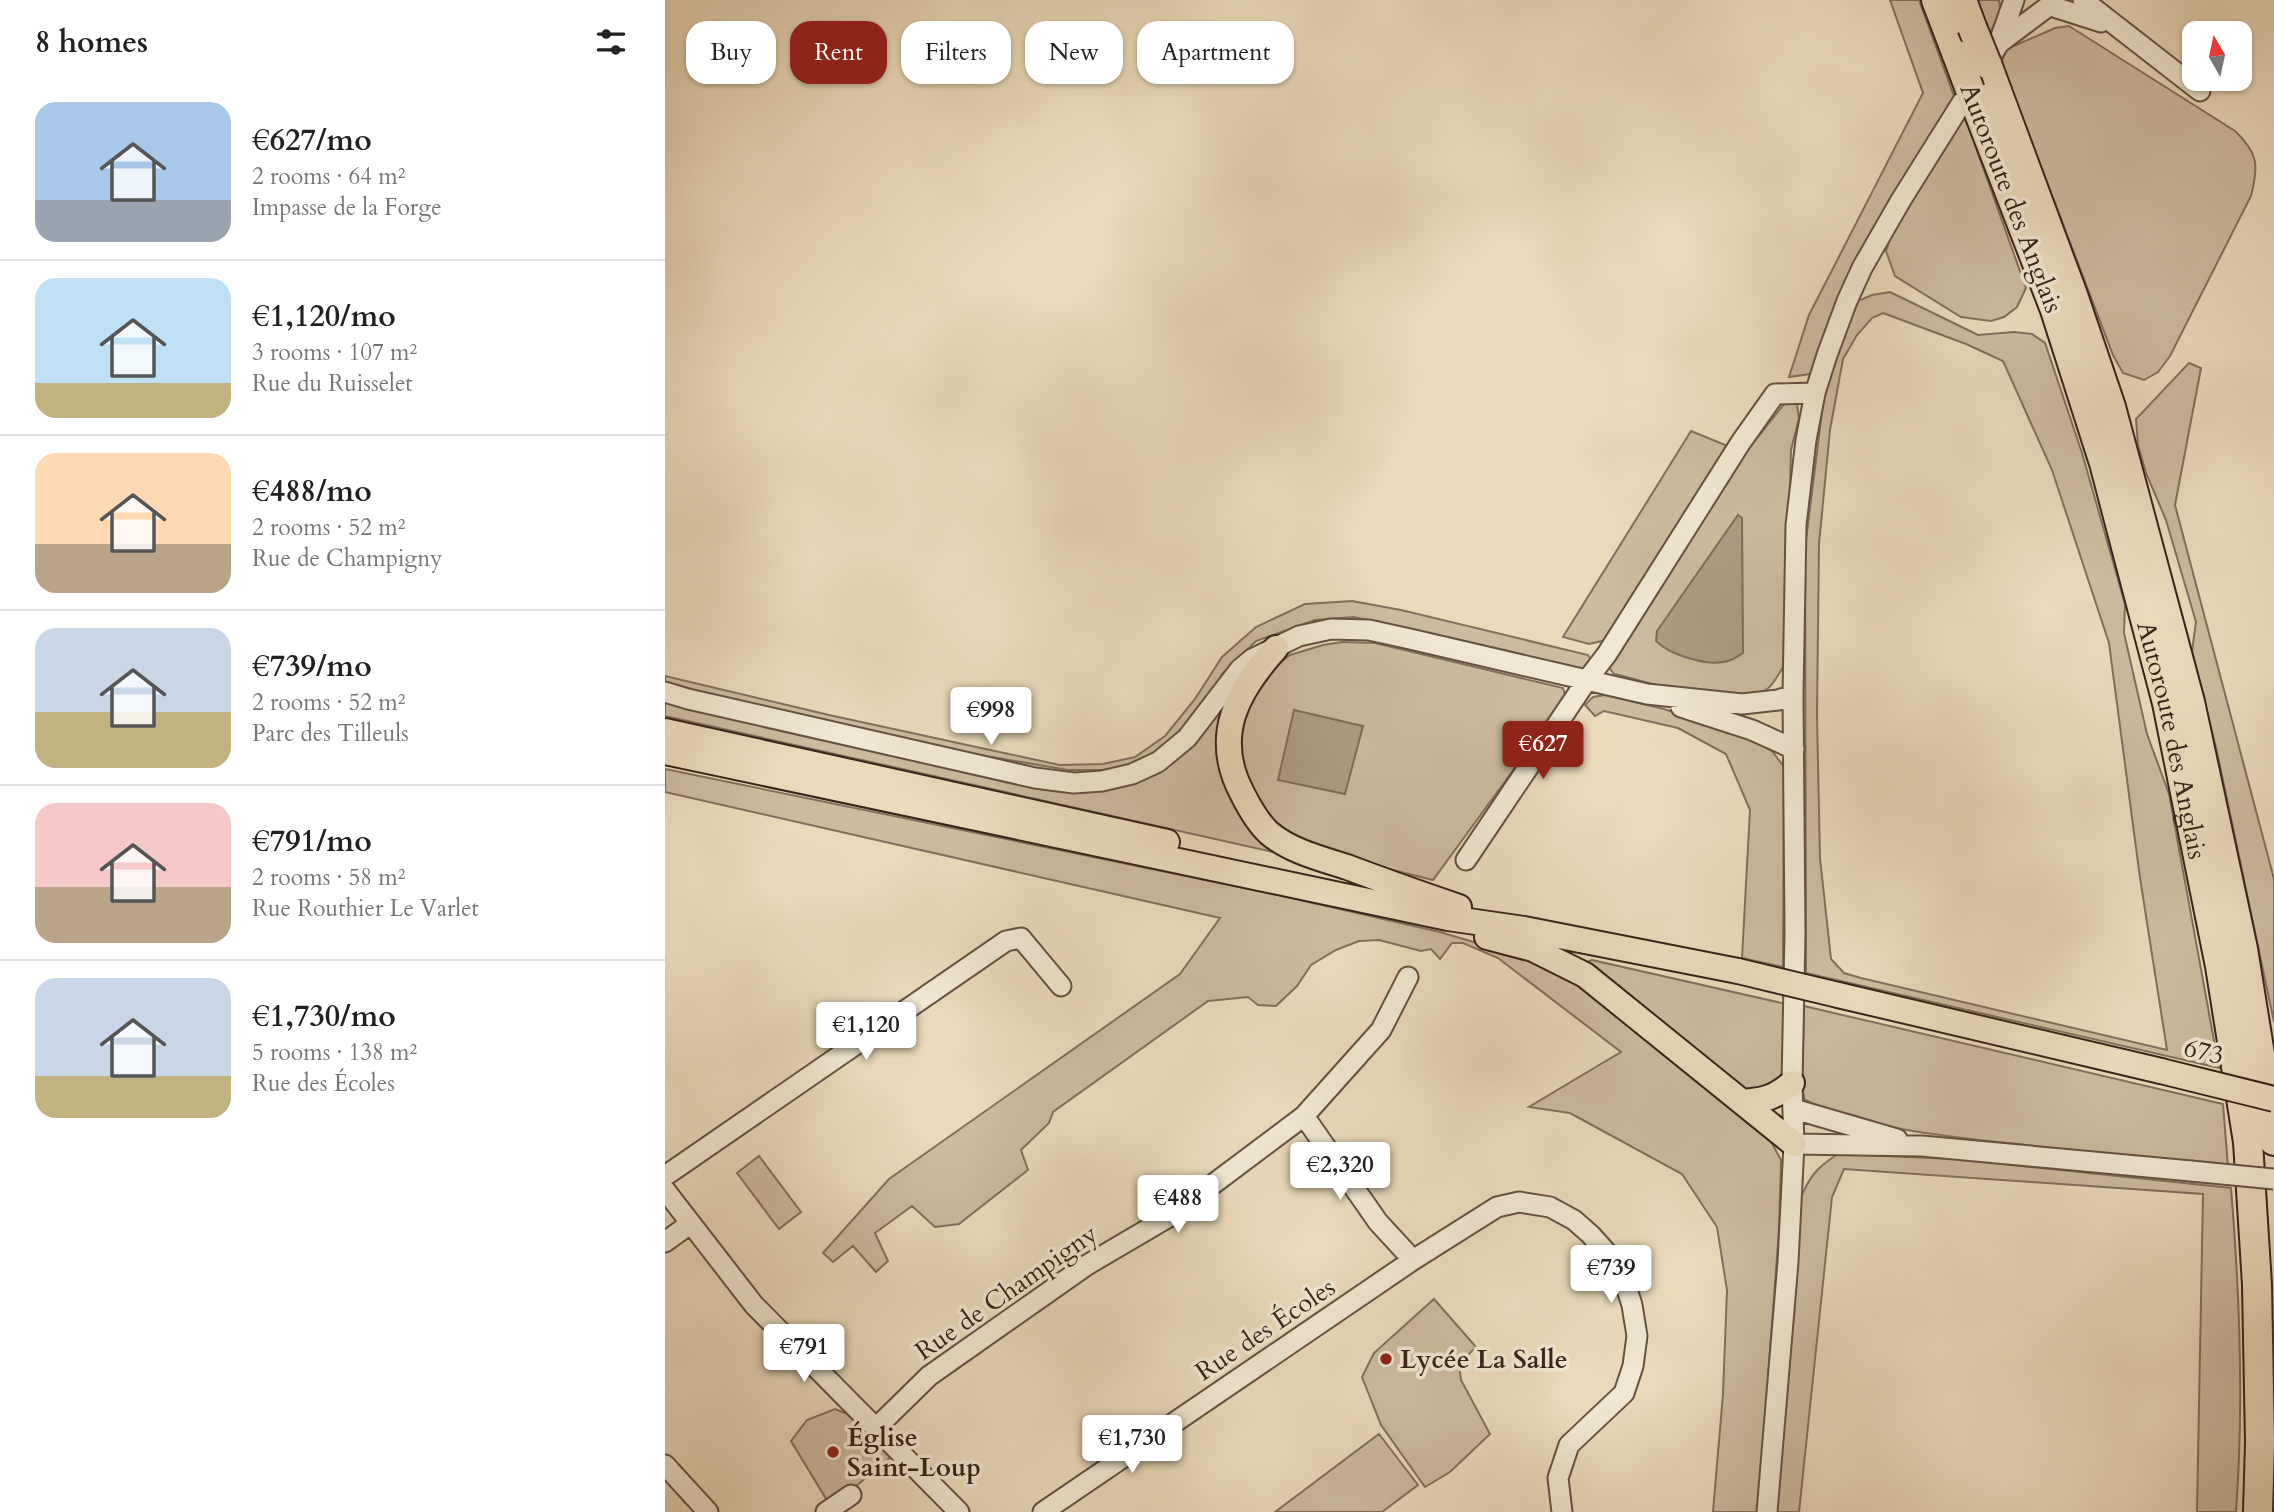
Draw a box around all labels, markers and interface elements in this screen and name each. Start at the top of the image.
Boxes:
chip: Buy [686,21,776,84]
chip: Rent [790,21,887,84]
chip: Filters [901,21,1011,84]
chip: New [1025,21,1123,84]
chip: Apartment [1137,21,1294,84]
north arrow [2182,21,2252,91]
map controls [2182,21,2252,91]
text: 8 homes [35,22,148,63]
icon: filters [592,23,630,61]
street label: Autoroute des Anglais [1952,79,2071,318]
text: €627/mo [252,120,372,161]
icon: home [91,130,175,214]
text: 2 rooms · 64 m² [252,161,405,192]
text: Impasse de la Forge [252,192,442,223]
text: €1,120/mo [252,296,396,337]
icon: home [91,306,175,390]
text: 3 rooms · 107 m² [252,337,417,368]
text: Rue du Ruisselet [252,368,413,399]
text: €488/mo [252,471,372,512]
icon: home [91,481,175,565]
text: 2 rooms · 52 m² [252,512,405,543]
text: Rue de Champigny [252,543,442,574]
street label: Autoroute des Anglais [2128,617,2215,862]
text: €739/mo [252,646,372,687]
icon: home [91,656,175,740]
text: 2 rooms · 52 m² [252,687,405,718]
pin: €998 [950,688,1032,747]
text: €998 [966,694,1016,725]
text: Parc des Tilleuls [252,718,409,749]
pin: €627 [1502,722,1584,781]
text: €627 [1518,728,1568,759]
text: €791/mo [252,821,372,862]
icon: home [91,831,175,915]
text: 2 rooms · 58 m² [252,862,405,893]
text: Rue Routhier Le Varlet [252,893,479,924]
text: €1,730/mo [252,996,396,1037]
pin: €1,120 [809,1002,923,1062]
icon: home [91,1006,175,1090]
text: €1,120 [832,1009,900,1040]
street label: 673 [2180,1030,2227,1073]
text: 5 rooms · 138 m² [252,1037,417,1068]
text: Rue des Écoles [252,1068,395,1099]
pin: €2,320 [1283,1142,1397,1202]
text: €2,320 [1306,1149,1374,1180]
pin: €488 [1137,1176,1219,1235]
text: €488 [1153,1182,1203,1213]
street label: Rue de Champigny [908,1216,1105,1368]
pin: €739 [1570,1246,1652,1305]
text: €739 [1586,1252,1636,1283]
street label: Rue des Écoles [1189,1270,1342,1389]
pin: €791 [763,1324,845,1384]
text: €791 [779,1331,829,1362]
place label: Lycée La Salle [1400,1342,1568,1377]
marker: Lycée La Salle [1378,1351,1394,1367]
pin: €1,730 [1075,1416,1189,1475]
place label: Église Saint-Loup [847,1420,981,1485]
text: €1,730 [1098,1422,1166,1453]
marker: Église Saint-Loup [825,1444,841,1460]

